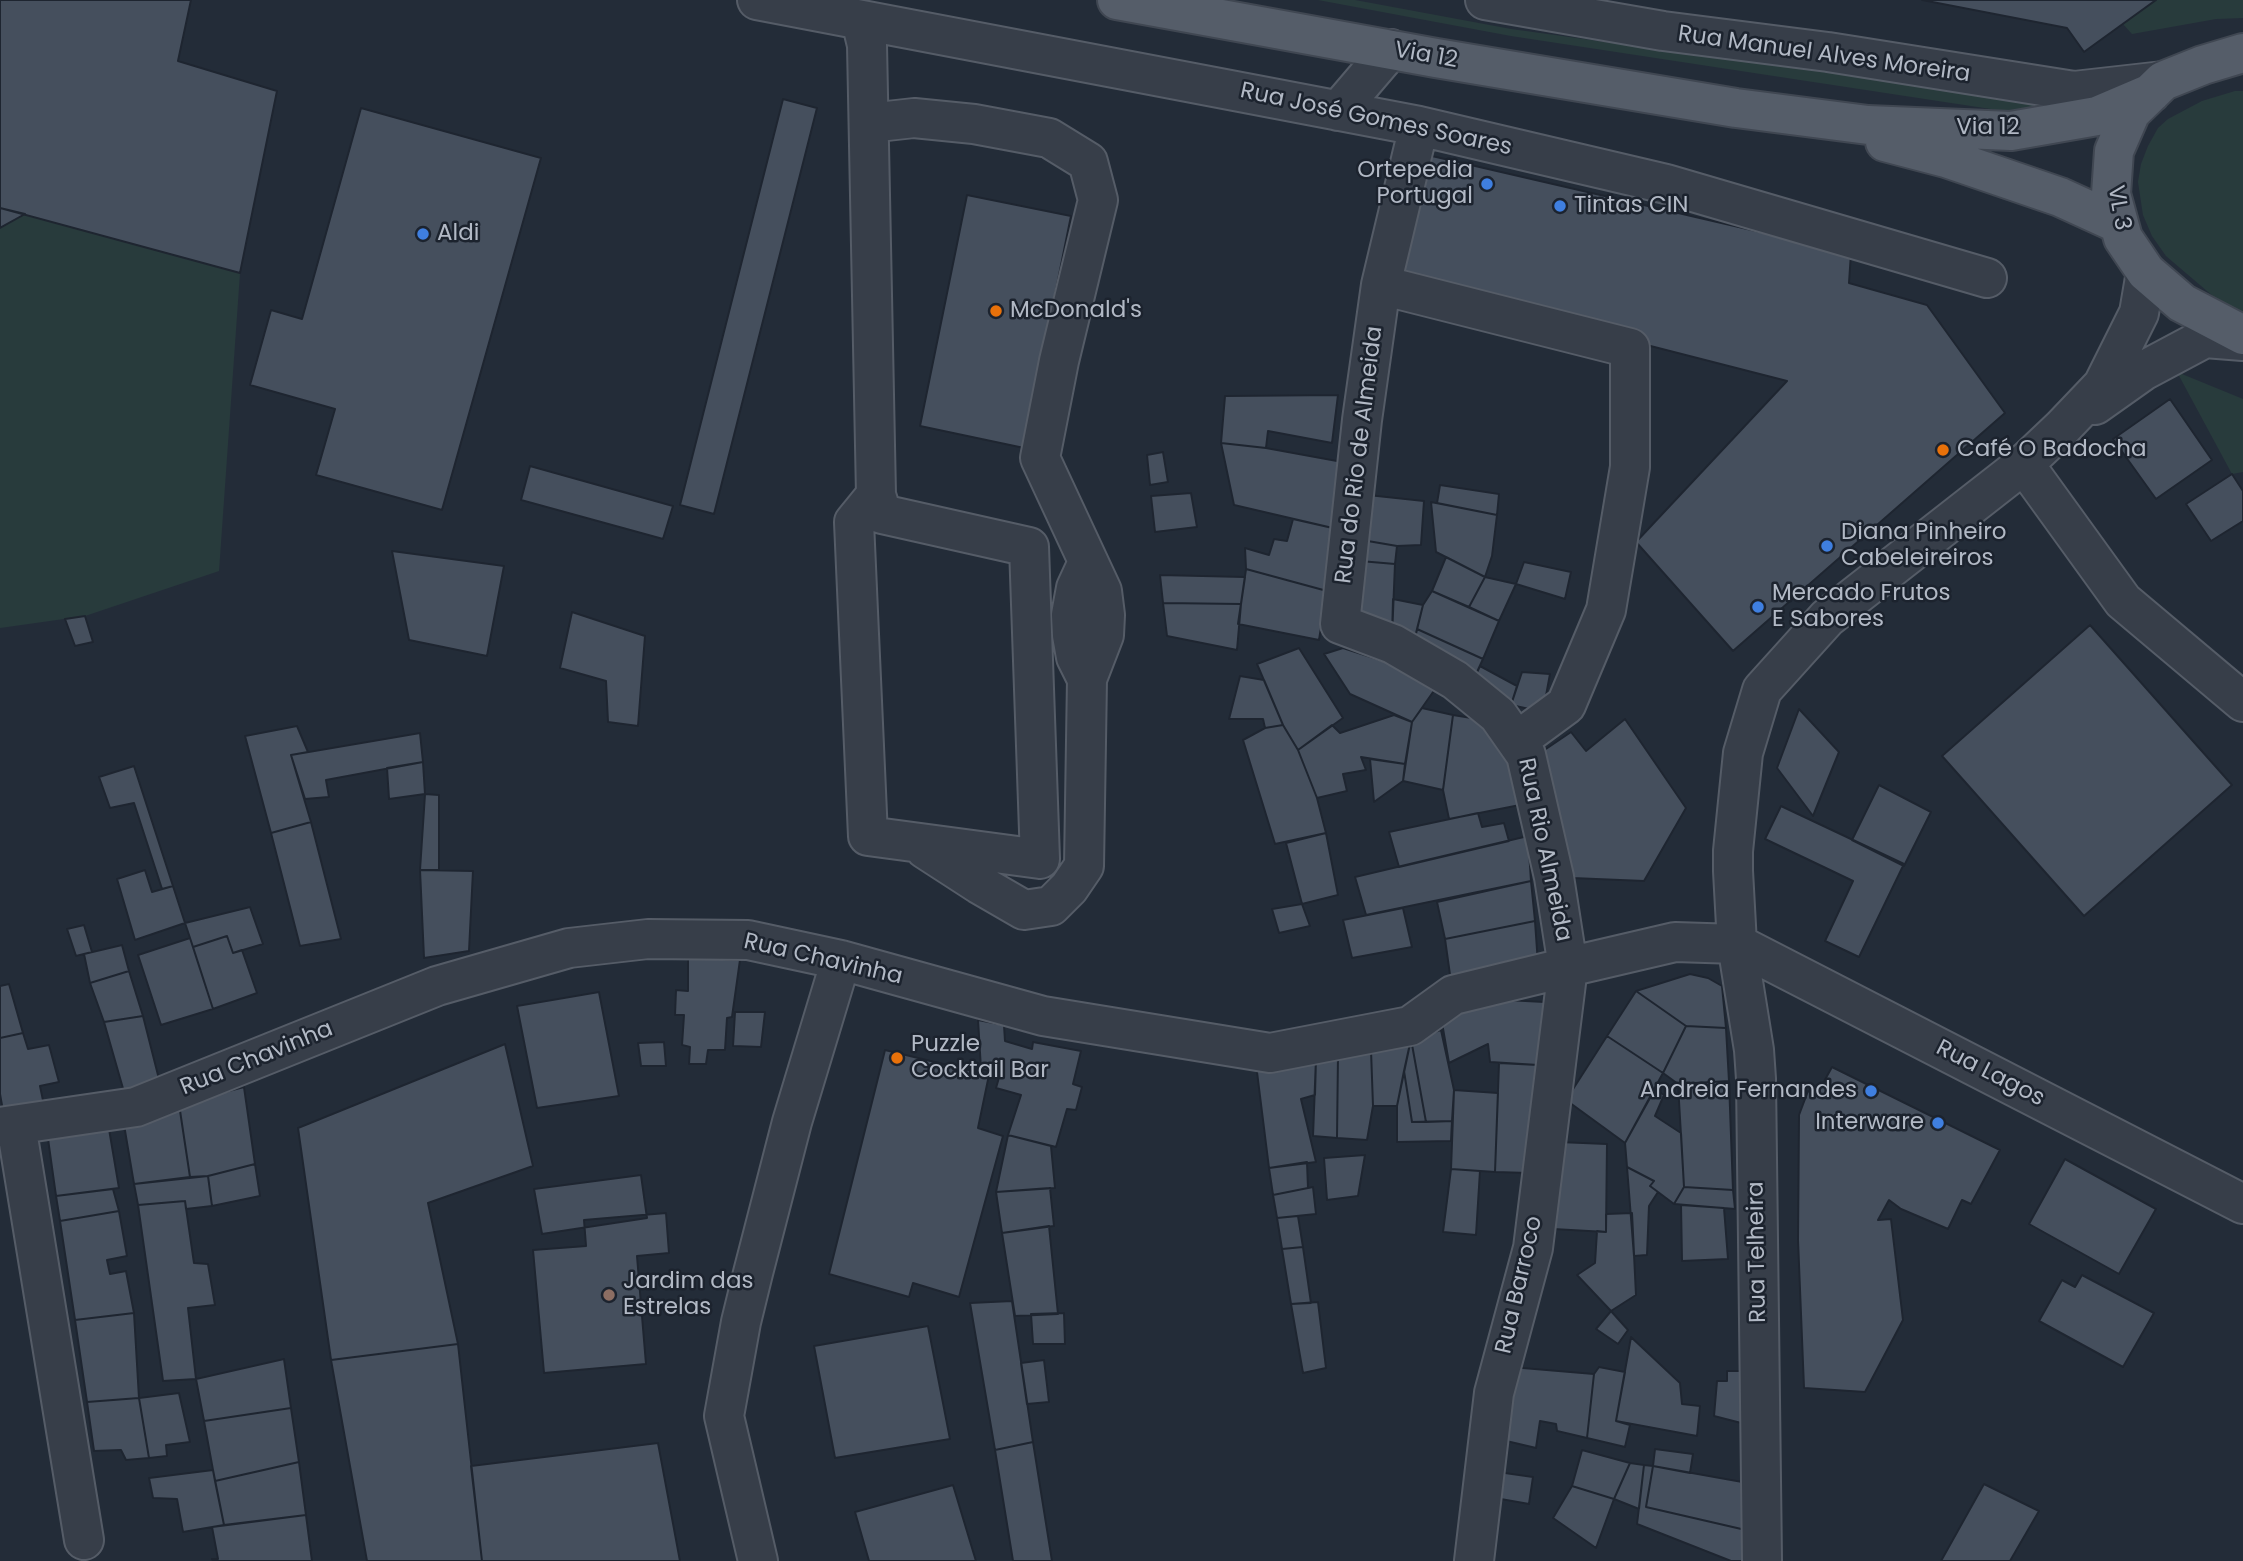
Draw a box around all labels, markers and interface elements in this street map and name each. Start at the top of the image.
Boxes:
street label: Rua Manuel Alves Moreira [1676,21,1972,89]
street label: Via 12 [1392,37,1460,75]
street label: Rua José Gomes Soares [1238,78,1514,162]
street label: Via 12 [1956,114,2020,142]
place label: Ortepedia Portugal [1357,157,1473,211]
marker: Ortepedia Portugal [1479,176,1495,192]
street label: VL 3 [2100,183,2136,233]
place label: Tintas CIN [1574,192,1688,220]
marker: Tintas CIN [1552,198,1568,214]
place label: Aldi [437,220,479,248]
marker: Aldi [415,226,431,242]
place label: McDonald's [1010,297,1142,325]
marker: McDonald's [988,303,1004,319]
street label: Rua do Rio de Almeida [1331,325,1389,585]
place label: Café O Badocha [1957,436,2147,464]
marker: Café O Badocha [1935,442,1951,458]
place label: Diana Pinheiro Cabeleireiros [1841,519,2007,573]
marker: Diana Pinheiro Cabeleireiros [1819,538,1835,554]
place label: Mercado Frutos E Sabores [1772,580,1951,634]
marker: Mercado Frutos E Sabores [1750,599,1766,615]
street label: Rua Rio Almeida [1511,756,1577,944]
street label: Rua Chavinha [741,928,905,992]
street label: Rua Chavinha [177,1016,337,1102]
place label: Puzzle Cocktail Bar [911,1031,1049,1085]
street label: Rua Lagos [1931,1035,2049,1113]
marker: Puzzle Cocktail Bar [889,1050,905,1066]
place label: Andreia Fernandes [1640,1077,1857,1105]
marker: Andreia Fernandes [1863,1083,1879,1099]
place label: Interware [1815,1109,1924,1137]
marker: Interware [1930,1115,1946,1131]
street label: Rua Telheira [1743,1181,1773,1323]
street label: Rua Barroco [1491,1213,1549,1357]
place label: Jardim das Estrelas [623,1268,753,1322]
marker: Jardim das Estrelas [601,1287,617,1303]

